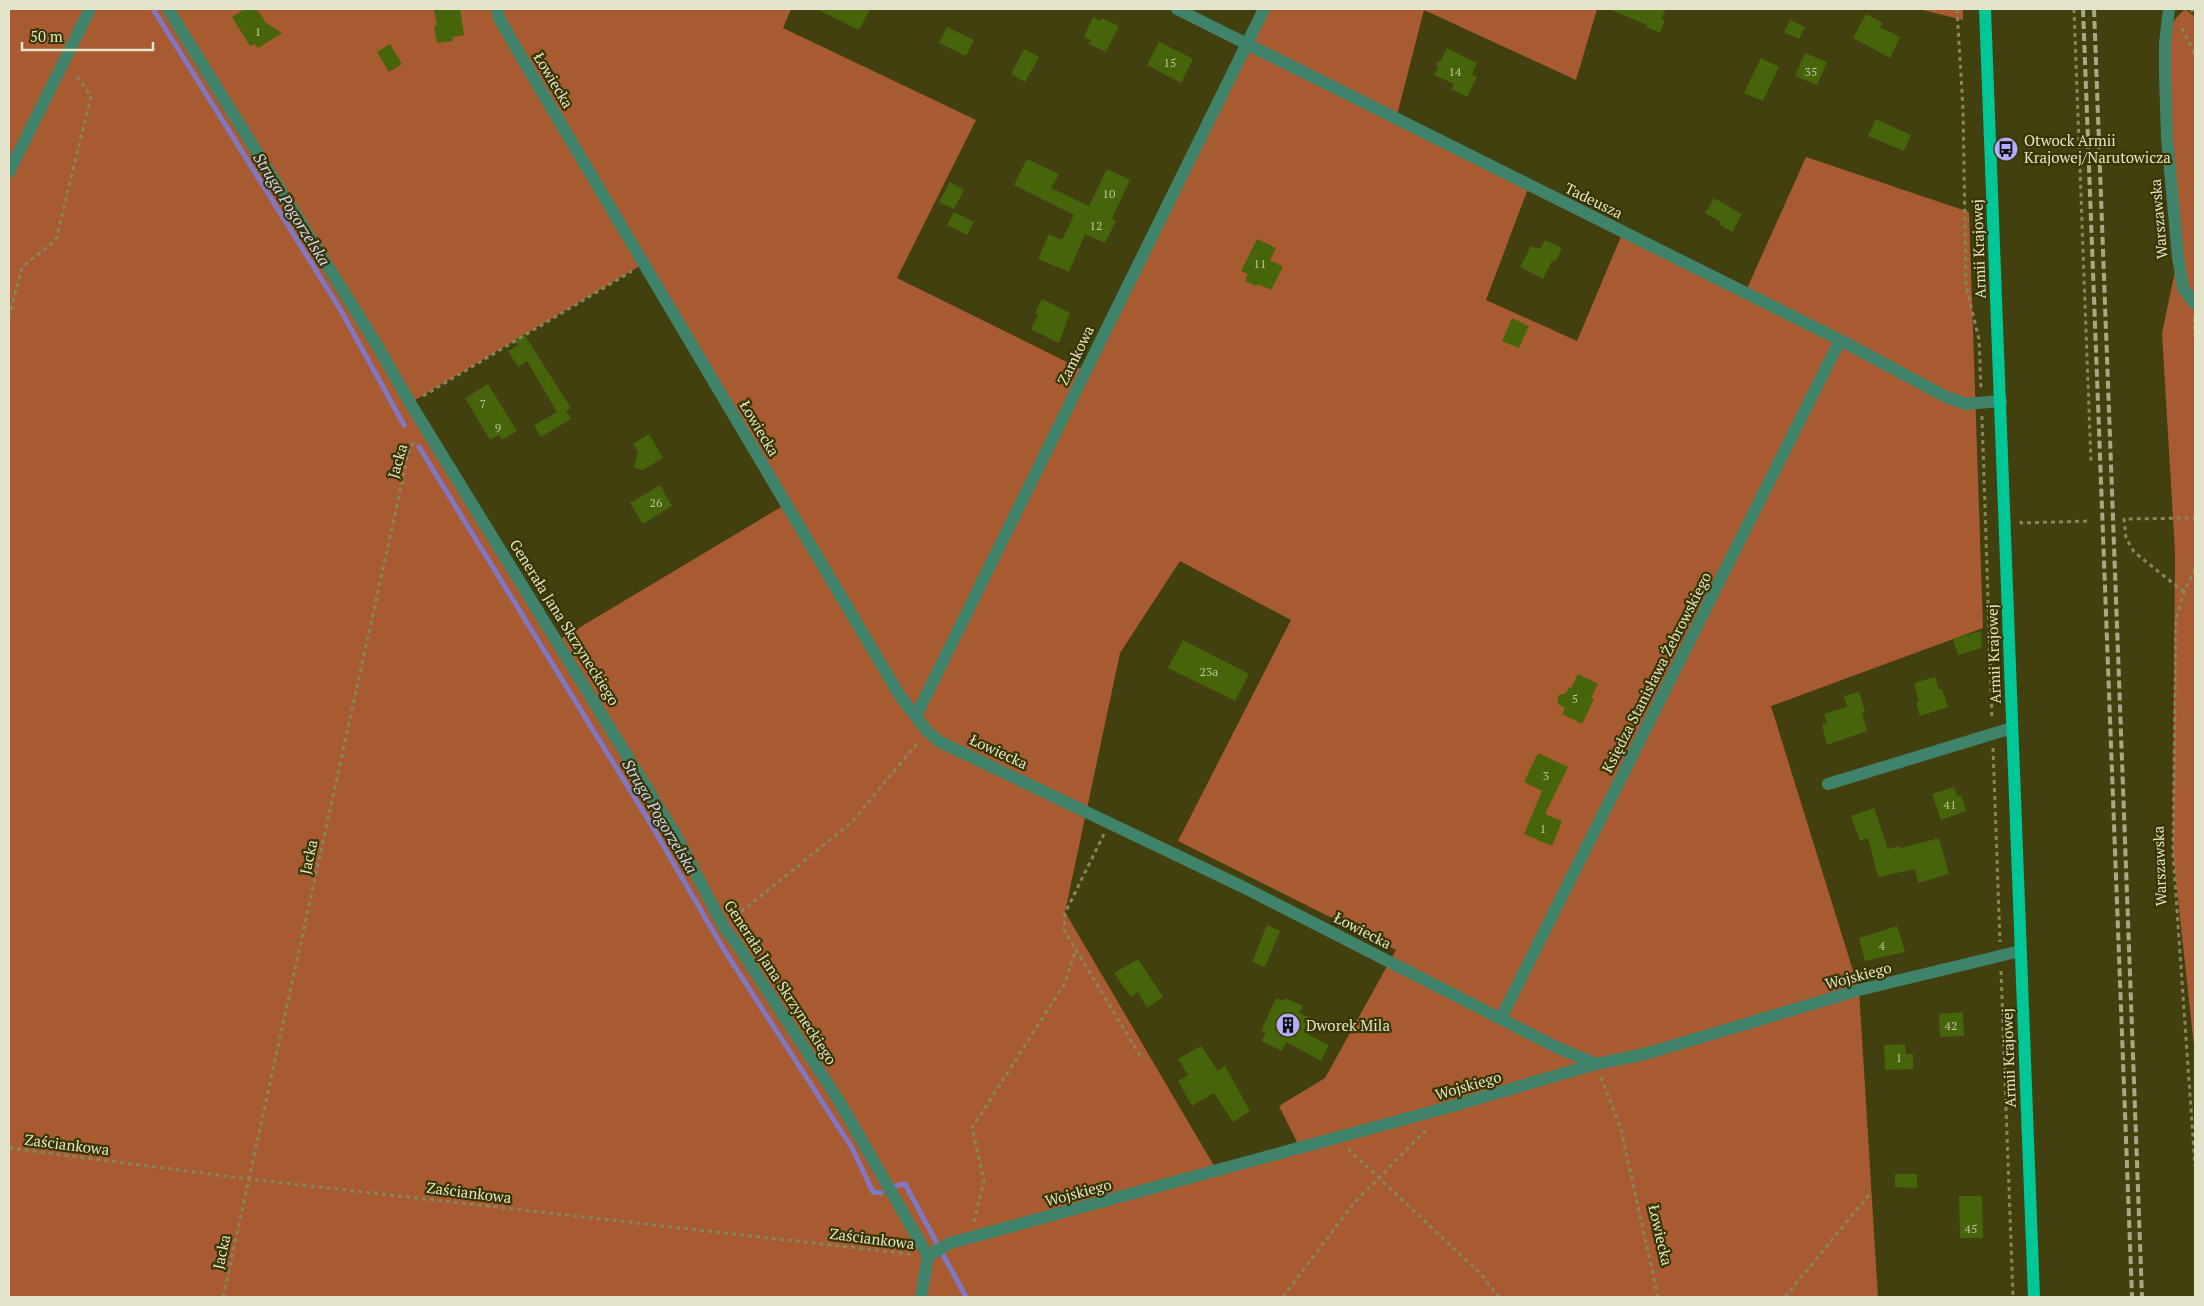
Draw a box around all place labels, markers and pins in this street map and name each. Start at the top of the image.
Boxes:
place label: Otwock Armii Krajowej/Narutowicza [2024,130,2171,167]
bus stop icon: Otwock Armii Krajowej/Narutowicza [1993,136,2019,162]
building icon: Dworek Mila [1275,1012,1301,1038]
place label: Dworek Mila [1306,1015,1390,1035]

